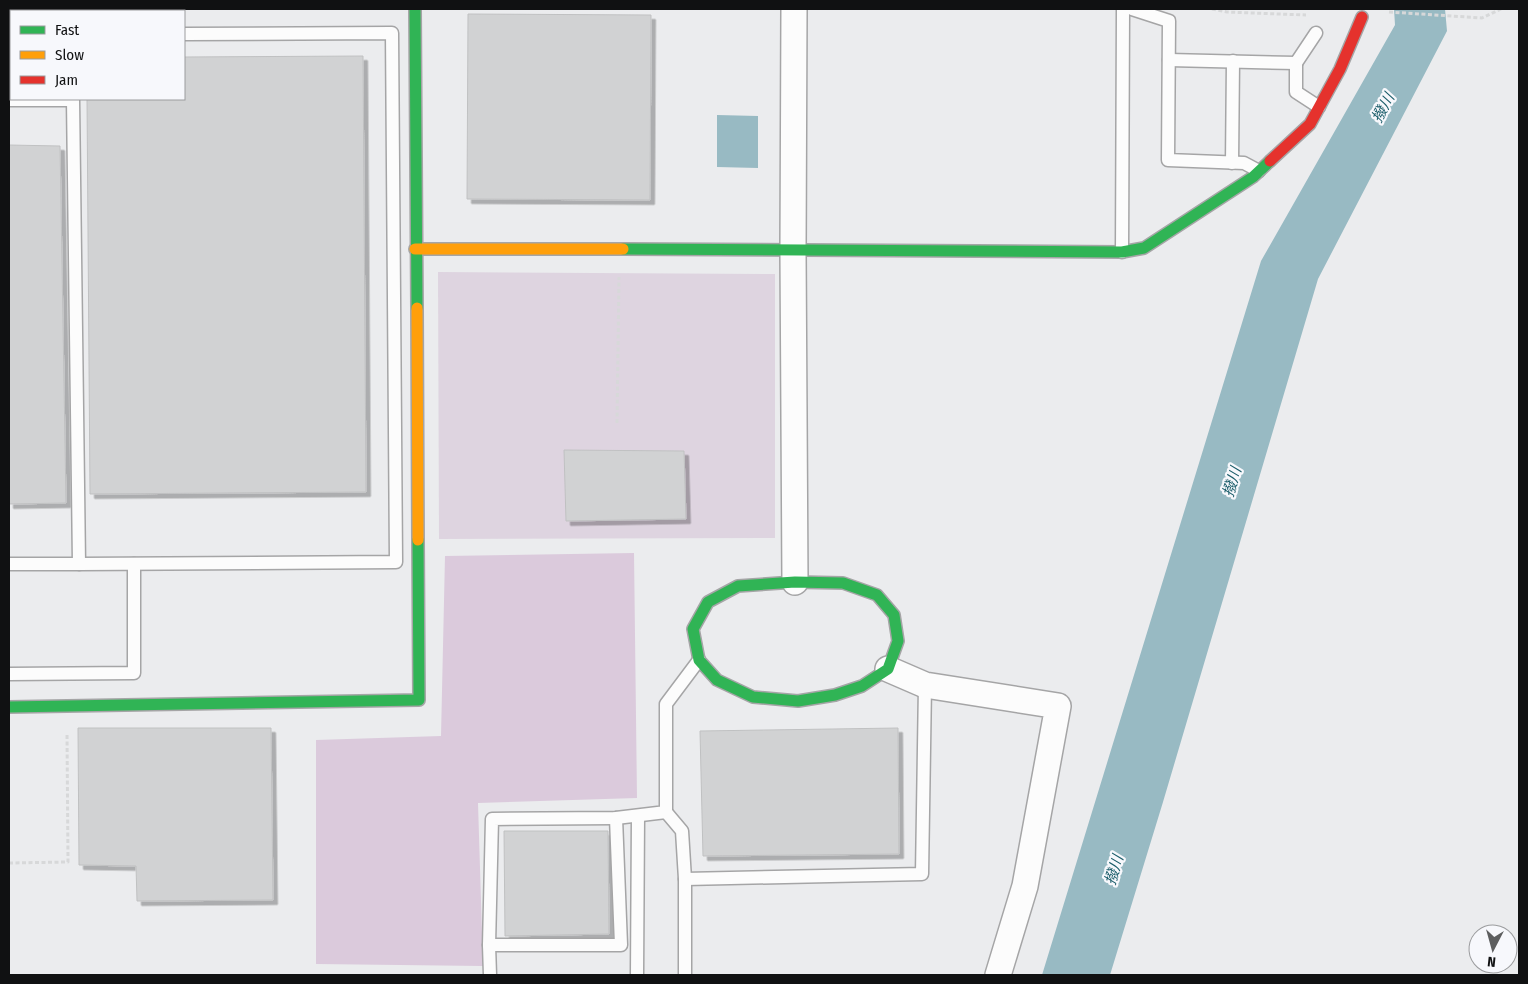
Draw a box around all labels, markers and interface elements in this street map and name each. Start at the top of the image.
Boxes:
legend [10,10,185,100]
text: Fast [55,21,79,39]
text: Slow [55,46,84,64]
text: Jam [55,71,78,89]
water label: 撥川 [1368,89,1399,125]
water label: 撥川 [1219,463,1246,499]
water label: 撥川 [1101,851,1128,887]
north arrow [1468,924,1518,974]
text: N [1487,953,1497,970]

